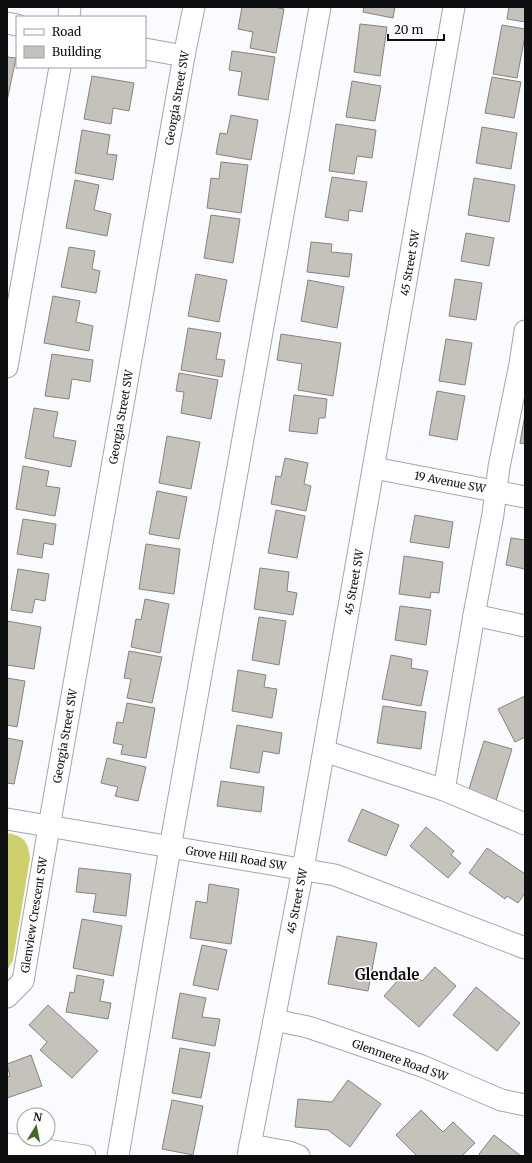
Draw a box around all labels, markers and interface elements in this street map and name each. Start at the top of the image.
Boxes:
legend [16,16,146,68]
scale bar [388,16,444,42]
text: 20 m [394,22,423,37]
text: Road [52,24,81,39]
text: Building [52,44,102,59]
street label: Georgia Street SW [162,49,192,146]
street label: 45 Street SW [397,228,423,297]
street label: Georgia Street SW [106,368,136,465]
street label: 19 Avenue SW [413,468,488,496]
street label: 45 Street SW [341,547,367,616]
street label: Georgia Street SW [50,687,80,784]
street label: Grove Hill Road SW [185,843,288,873]
street label: Glenview Crescent SW [18,855,50,974]
street label: 45 Street SW [284,866,310,935]
district label: Glendale [355,965,419,984]
street label: Glenmere Road SW [350,1036,451,1084]
north arrow [16,1107,56,1147]
text: N [32,1110,44,1125]

